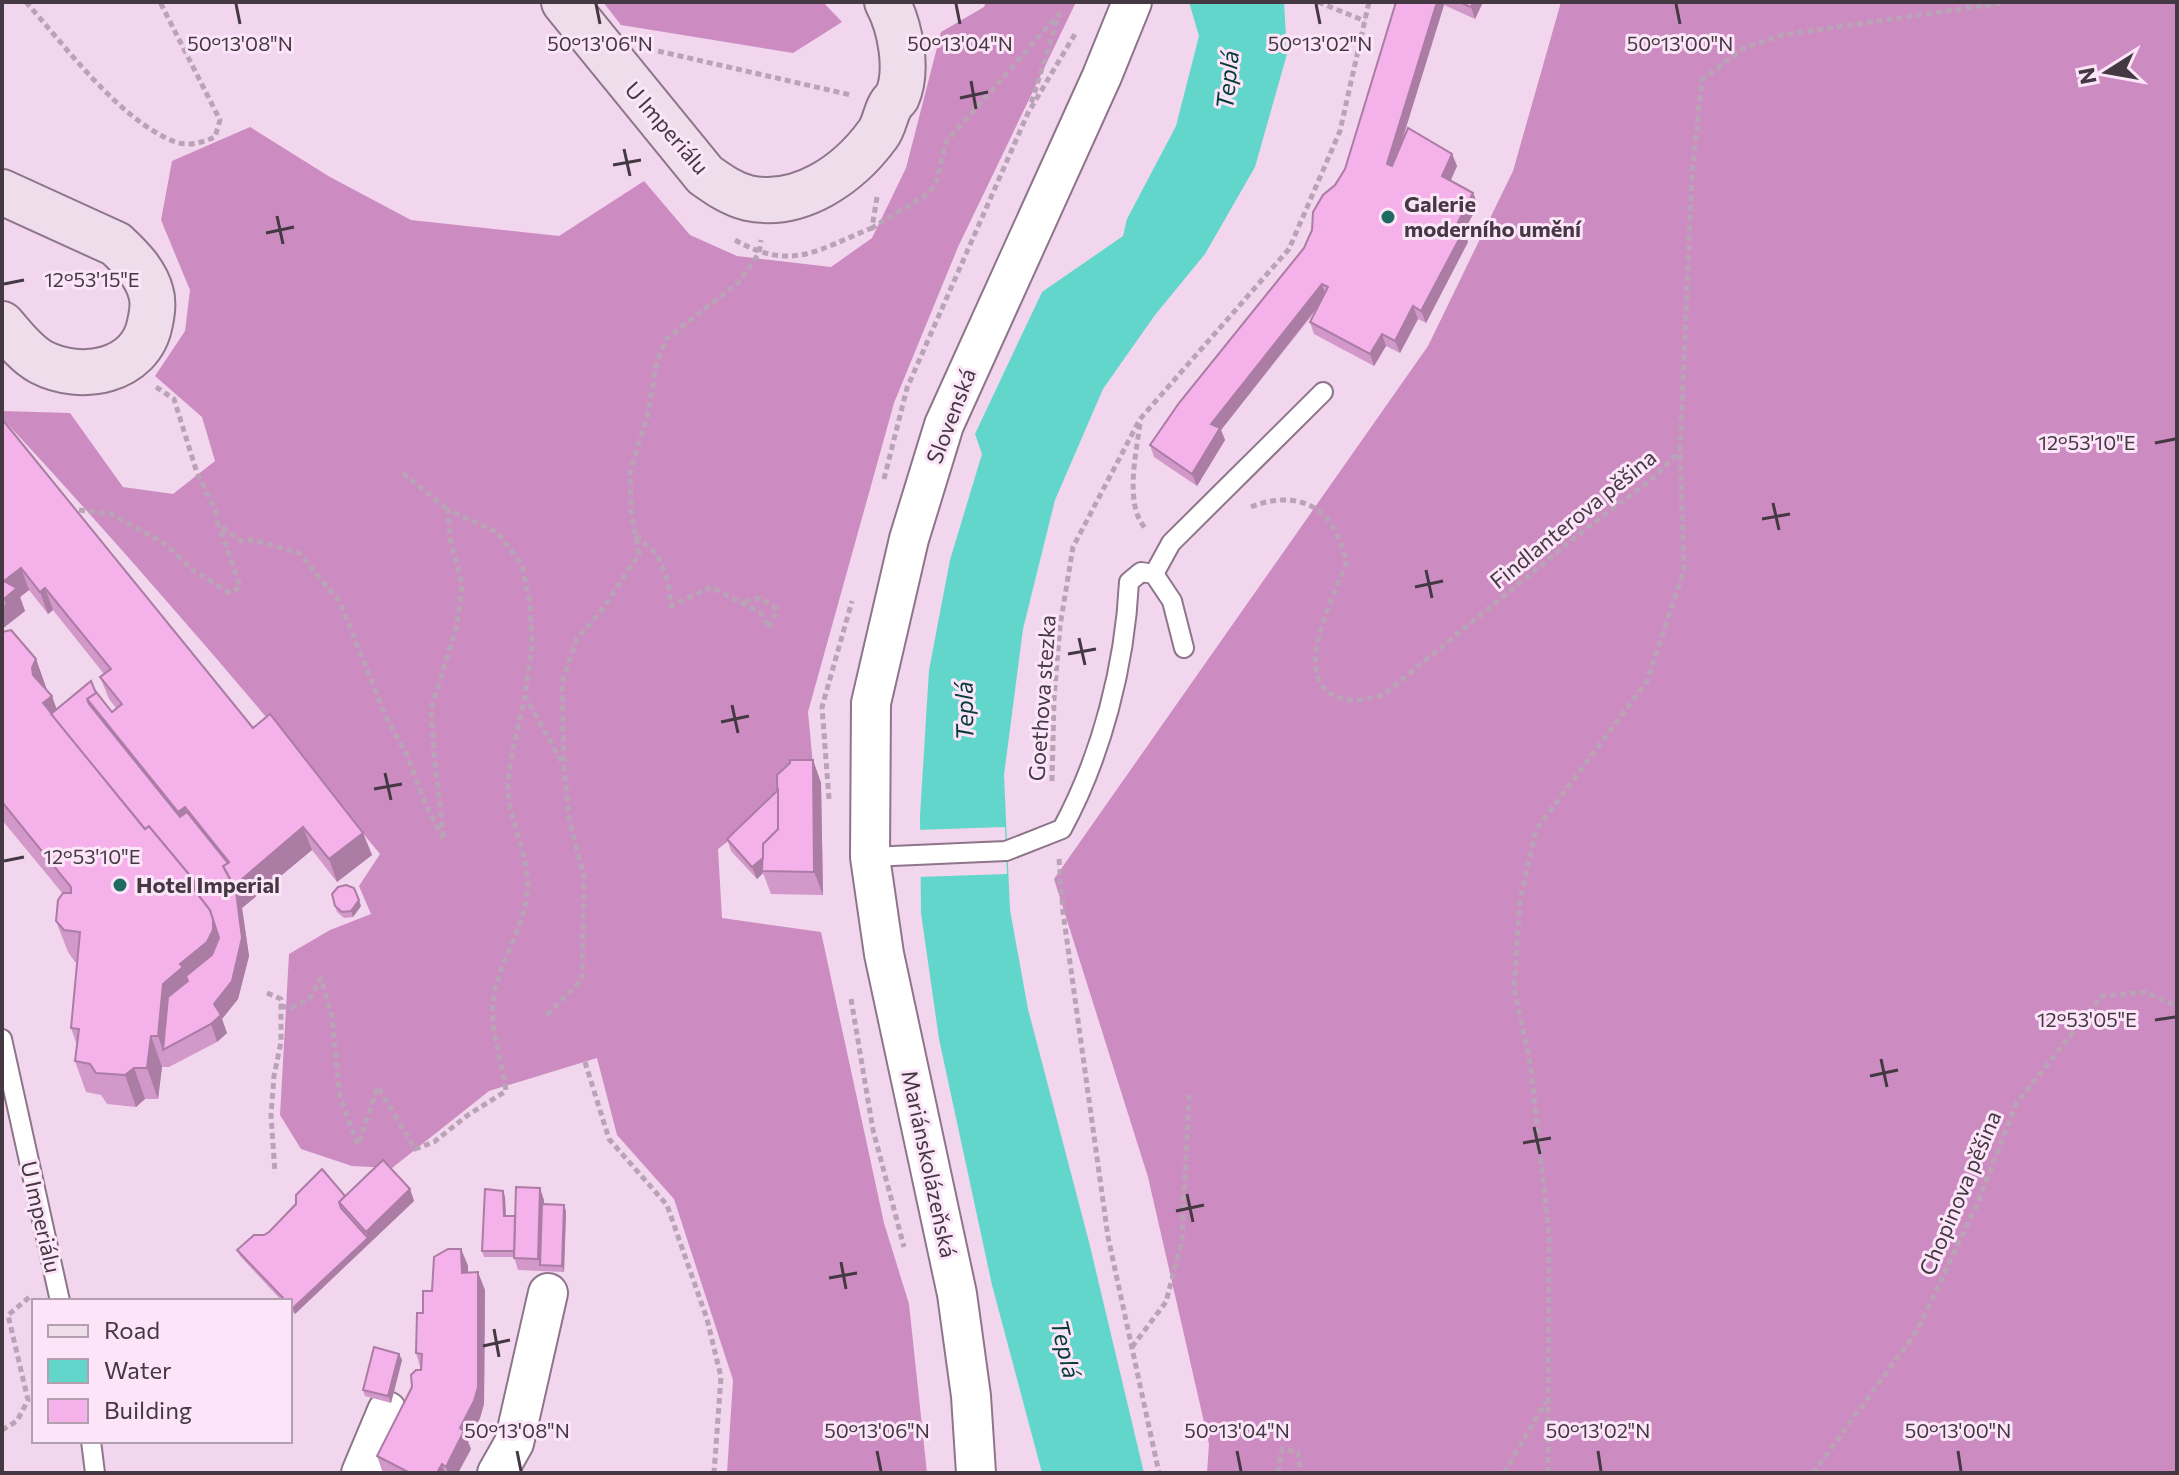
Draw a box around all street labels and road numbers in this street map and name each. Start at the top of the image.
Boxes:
street label: U Imperiálu [620,76,715,180]
street label: Slovenská [920,364,981,467]
street label: Findlanterova pěšina [1484,443,1661,594]
street label: Goethova stezka [1022,614,1061,782]
street label: Mariánskolázeňská [896,1068,963,1260]
street label: Chopinova pěšina [1913,1107,2006,1279]
street label: U Imperiálu [16,1158,67,1275]

